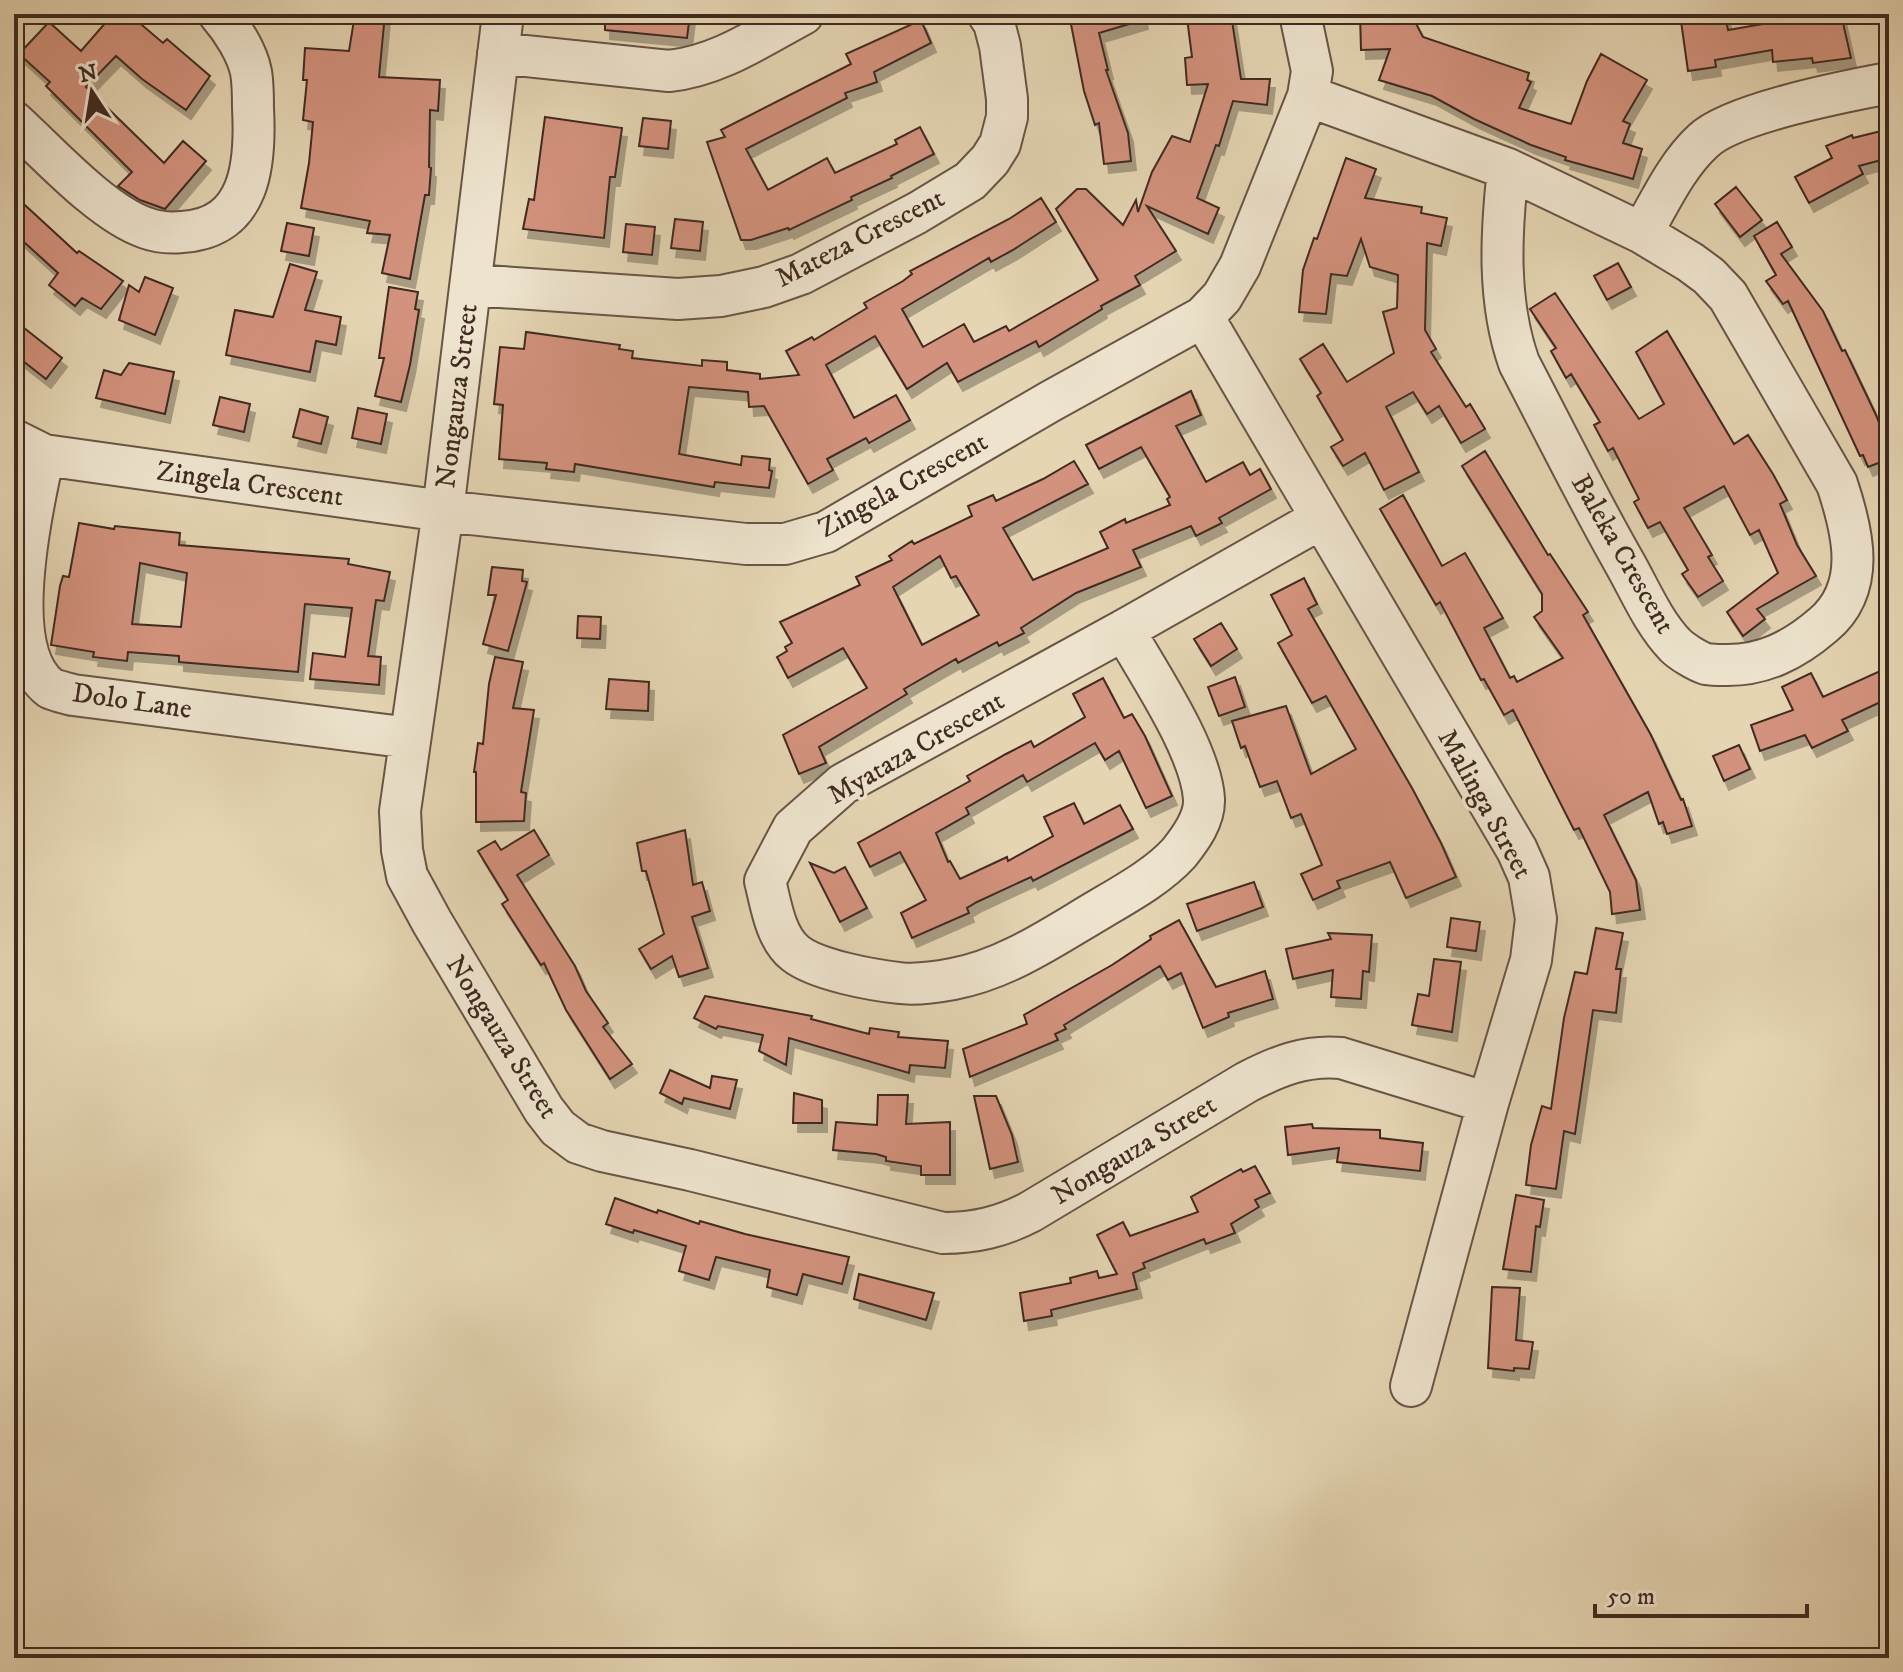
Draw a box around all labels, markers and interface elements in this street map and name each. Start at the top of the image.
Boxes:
north arrow [52,52,132,132]
text: N [77,59,100,89]
street label: Mateza Crescent [770,180,950,296]
street label: Nongauza Street [428,302,486,490]
street label: Zingela Crescent [812,424,994,546]
street label: Zingela Crescent [154,454,346,514]
street label: Baleka Crescent [1563,468,1683,640]
street label: Dolo Lane [70,675,194,727]
street label: Myataza Crescent [822,683,1011,813]
street label: Malinga Street [1430,723,1540,885]
street label: Nongauza Street [438,949,566,1125]
street label: Nongauza Street [1045,1087,1223,1213]
scale bar [1595,1568,1807,1618]
text: 50 m [1607,1582,1655,1612]

